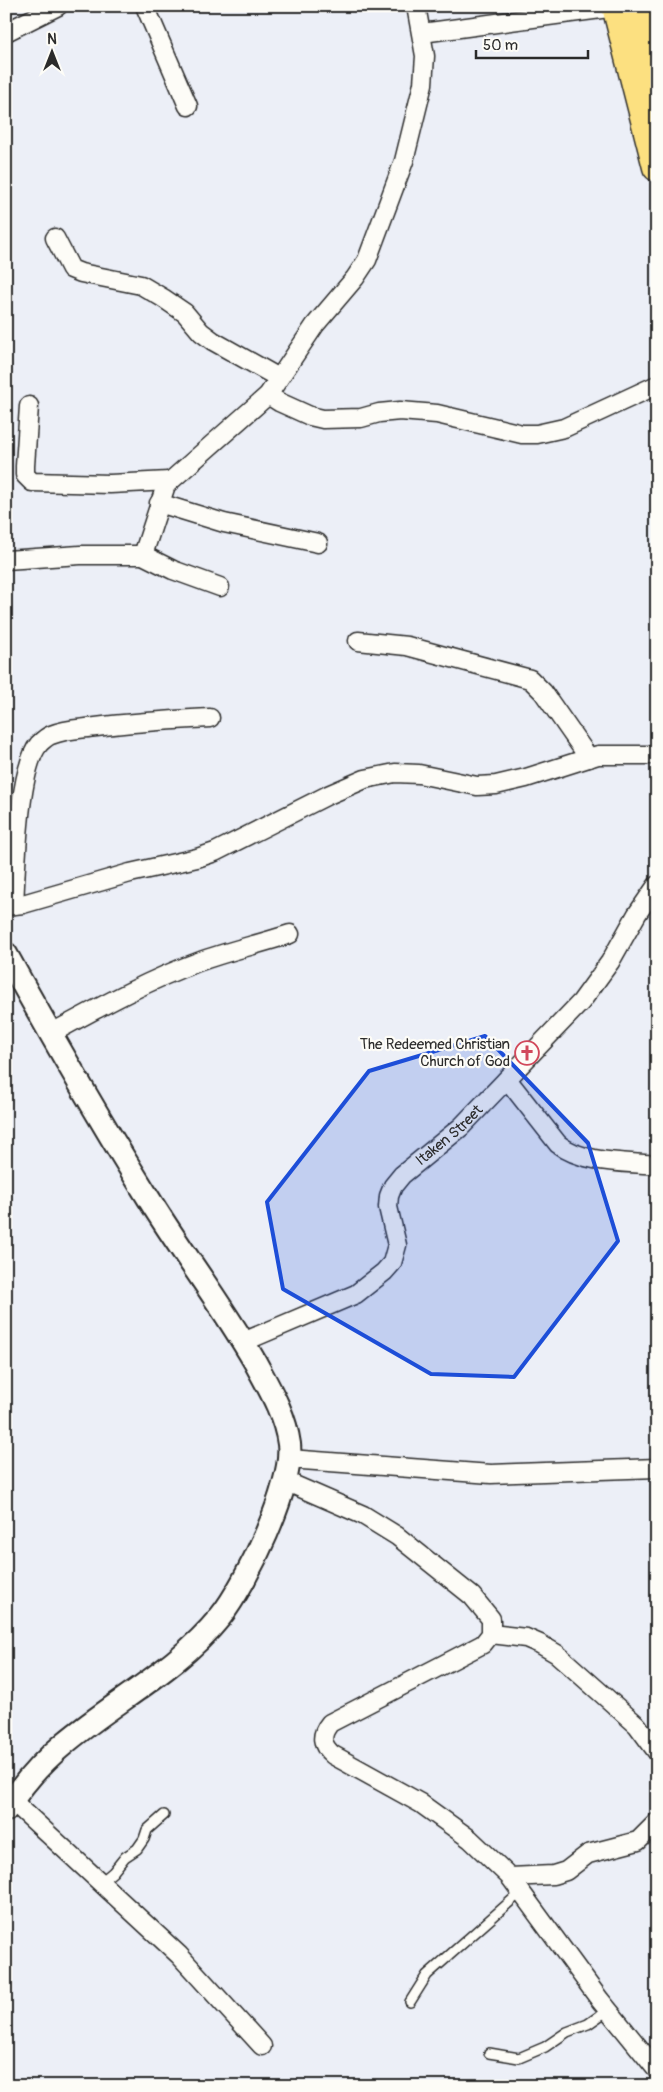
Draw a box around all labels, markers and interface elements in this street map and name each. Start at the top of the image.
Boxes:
north arrow [28,28,78,78]
scale bar [476,28,588,60]
text: N [47,31,57,48]
text: 50 m [483,36,518,55]
place label: The Redeemed Christian Church of God [360,1035,510,1071]
church icon: The Redeemed Christian Church of God [514,1040,540,1066]
street label: Itaken Street [412,1100,488,1170]

